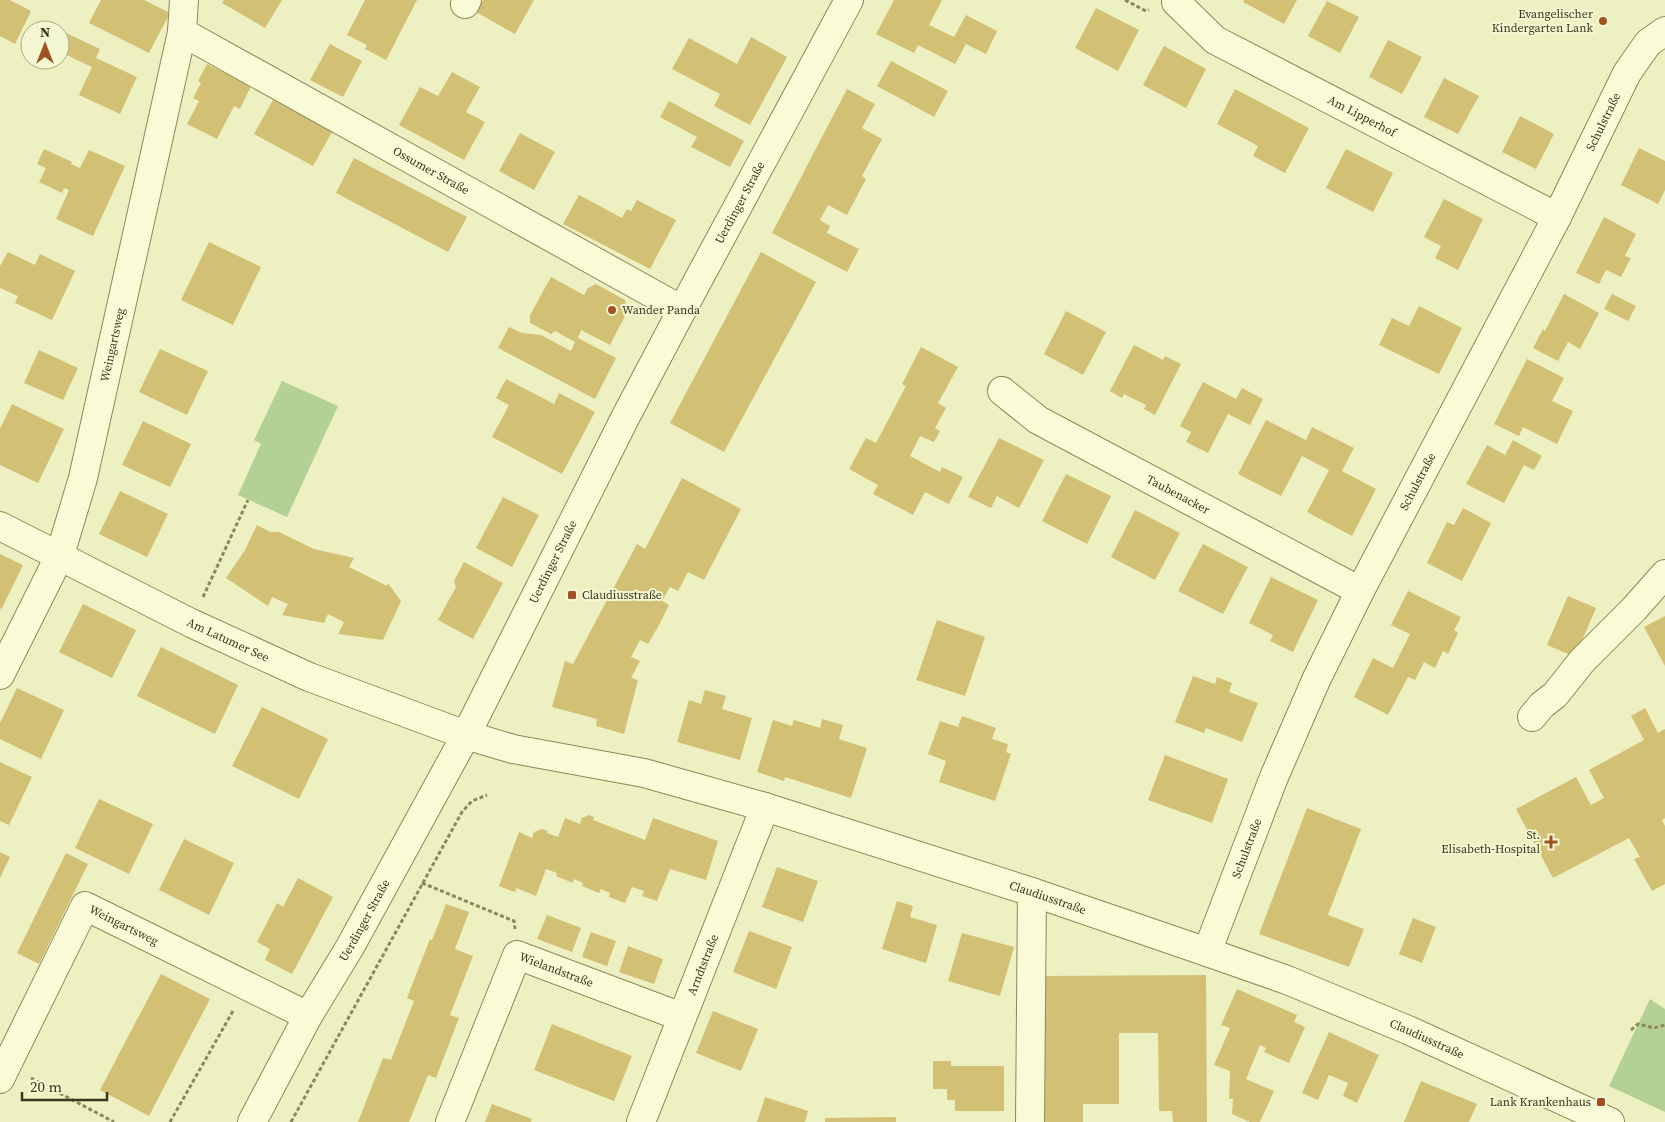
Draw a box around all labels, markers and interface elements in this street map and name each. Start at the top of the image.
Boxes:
place label: Evangelischer Kindergarten Lank [1492,6,1593,36]
marker: Evangelischer Kindergarten Lank [1597,15,1609,27]
north arrow [20,20,70,70]
text: N [40,22,50,42]
street label: Schulstraße [1582,90,1624,154]
street label: Am Lipperhof [1325,92,1401,141]
street label: Ossumer Straße [390,143,472,198]
street label: Uerdinger Straße [711,159,769,247]
place label: Wander Panda [622,302,701,318]
marker: Wander Panda [606,304,618,316]
street label: Weingartsweg [97,306,129,383]
street label: Schulstraße [1396,450,1439,513]
street label: Taubenacker [1144,471,1213,518]
street label: Uerdinger Straße [525,517,580,606]
place label: Claudiusstraße [582,587,662,603]
marker: Claudiusstraße [566,589,578,601]
street label: Am Latumer See [184,614,272,666]
street label: Schulstraße [1228,816,1265,881]
place label: St. Elisabeth-Hospital [1441,827,1540,857]
marker: St. Elisabeth-Hospital [1544,835,1558,849]
street label: Uerdinger Straße [335,876,394,964]
street label: Claudiusstraße [1007,877,1088,918]
street label: Weingartsweg [86,901,161,949]
street label: Arndtstraße [684,932,722,998]
street label: Wielandstraße [517,949,596,991]
street label: Claudiusstraße [1387,1015,1467,1063]
scale bar [22,1070,108,1102]
text: 20 m [30,1076,62,1097]
place label: Lank Krankenhaus [1490,1094,1591,1110]
marker: Lank Krankenhaus [1595,1096,1607,1108]

